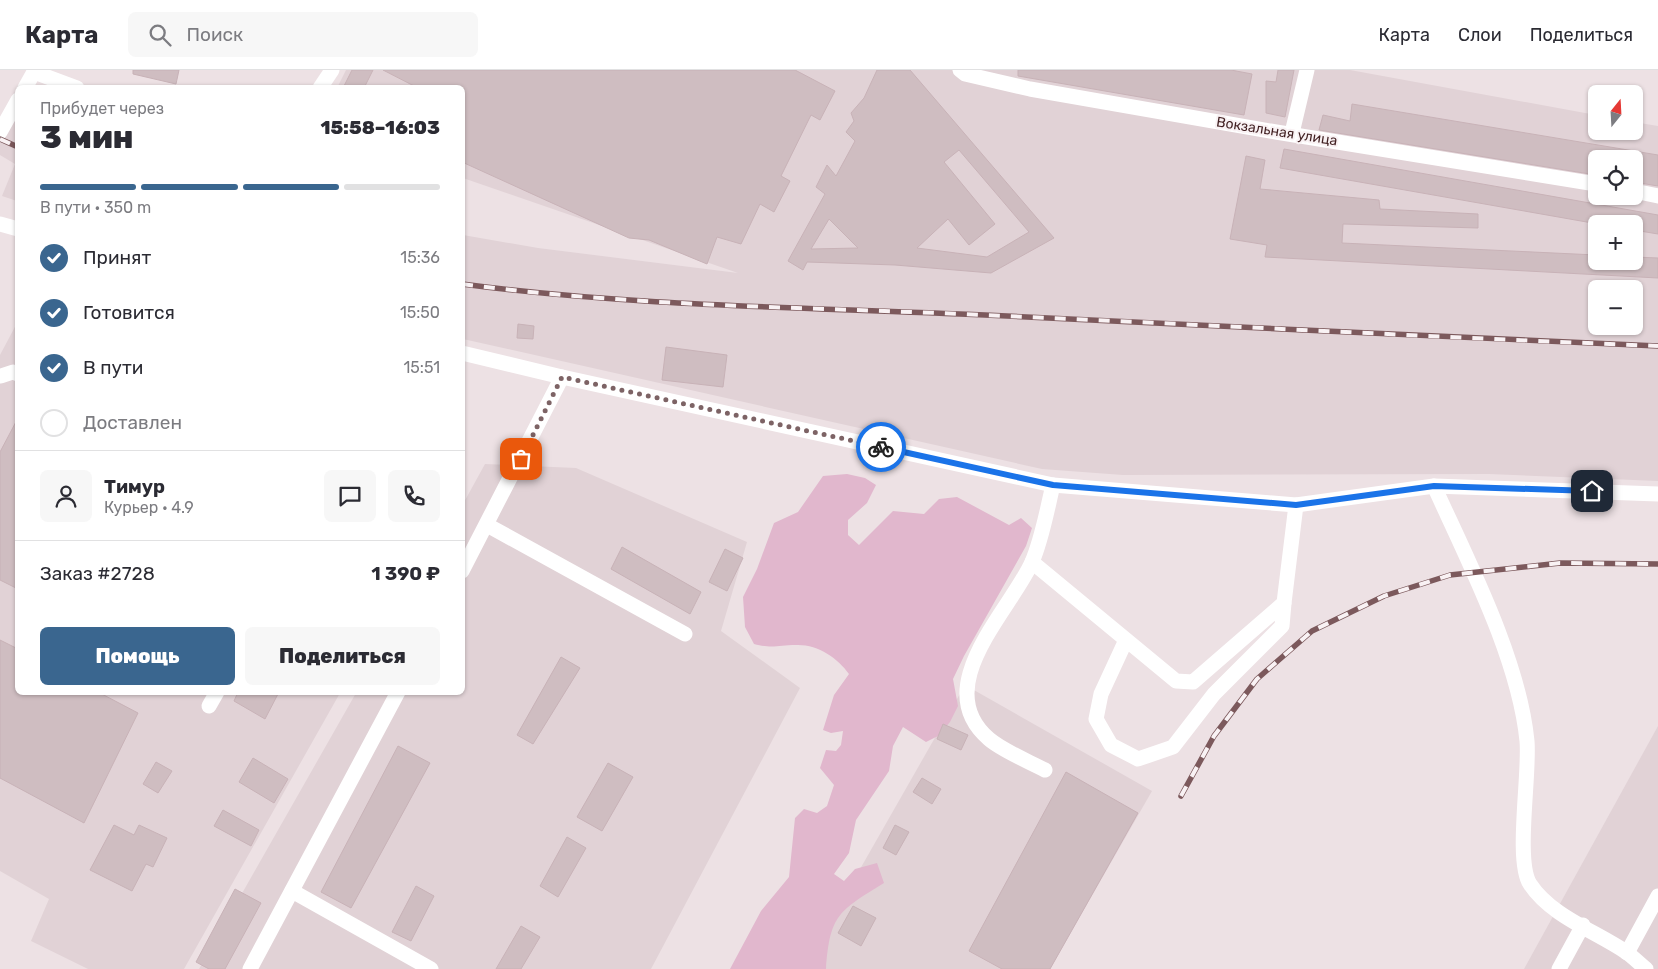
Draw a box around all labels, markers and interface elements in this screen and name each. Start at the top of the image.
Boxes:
search box [128,12,478,57]
text: Карта [25,21,98,49]
icon: search [146,21,174,49]
text: Поиск [186,23,243,46]
text: Карта [1379,24,1430,46]
text: Слои [1458,24,1502,46]
text: Поделиться [1530,24,1633,46]
north arrow [1588,85,1642,140]
map controls [1588,85,1643,335]
text: Прибудет через [40,99,164,118]
street label: Вокзальная улица [1215,114,1339,149]
text: 15:58–16:03 [320,116,440,139]
text: 3 мин [40,118,134,156]
button: locate [1588,150,1643,205]
text: В пути · 350 m [40,198,151,217]
button: + [1588,215,1643,270]
icon: check [40,244,68,272]
text: Принят [83,246,151,269]
text: 15:36 [400,248,440,267]
button: − [1588,280,1643,335]
icon: check [40,299,68,327]
text: Готовится [83,301,175,324]
text: 15:50 [400,303,440,322]
icon: check [40,354,68,382]
text: В пути [83,356,143,379]
text: 15:51 [403,358,440,377]
text: Доставлен [83,411,182,434]
courier [856,422,906,472]
icon: bike [867,433,895,461]
pin [500,438,542,480]
icon: bag [507,445,535,473]
button: person [40,470,92,522]
button: chat [324,470,376,522]
button: phone [388,470,440,522]
pin [1571,470,1613,512]
text: Тимур [104,475,165,498]
icon: home [1578,477,1606,505]
text: Курьер · 4.9 [104,498,194,517]
text: Заказ #2728 [40,562,155,585]
text: 1 390 ₽ [371,562,440,585]
button: Помощь [40,627,235,685]
button: Поделиться [245,627,440,685]

